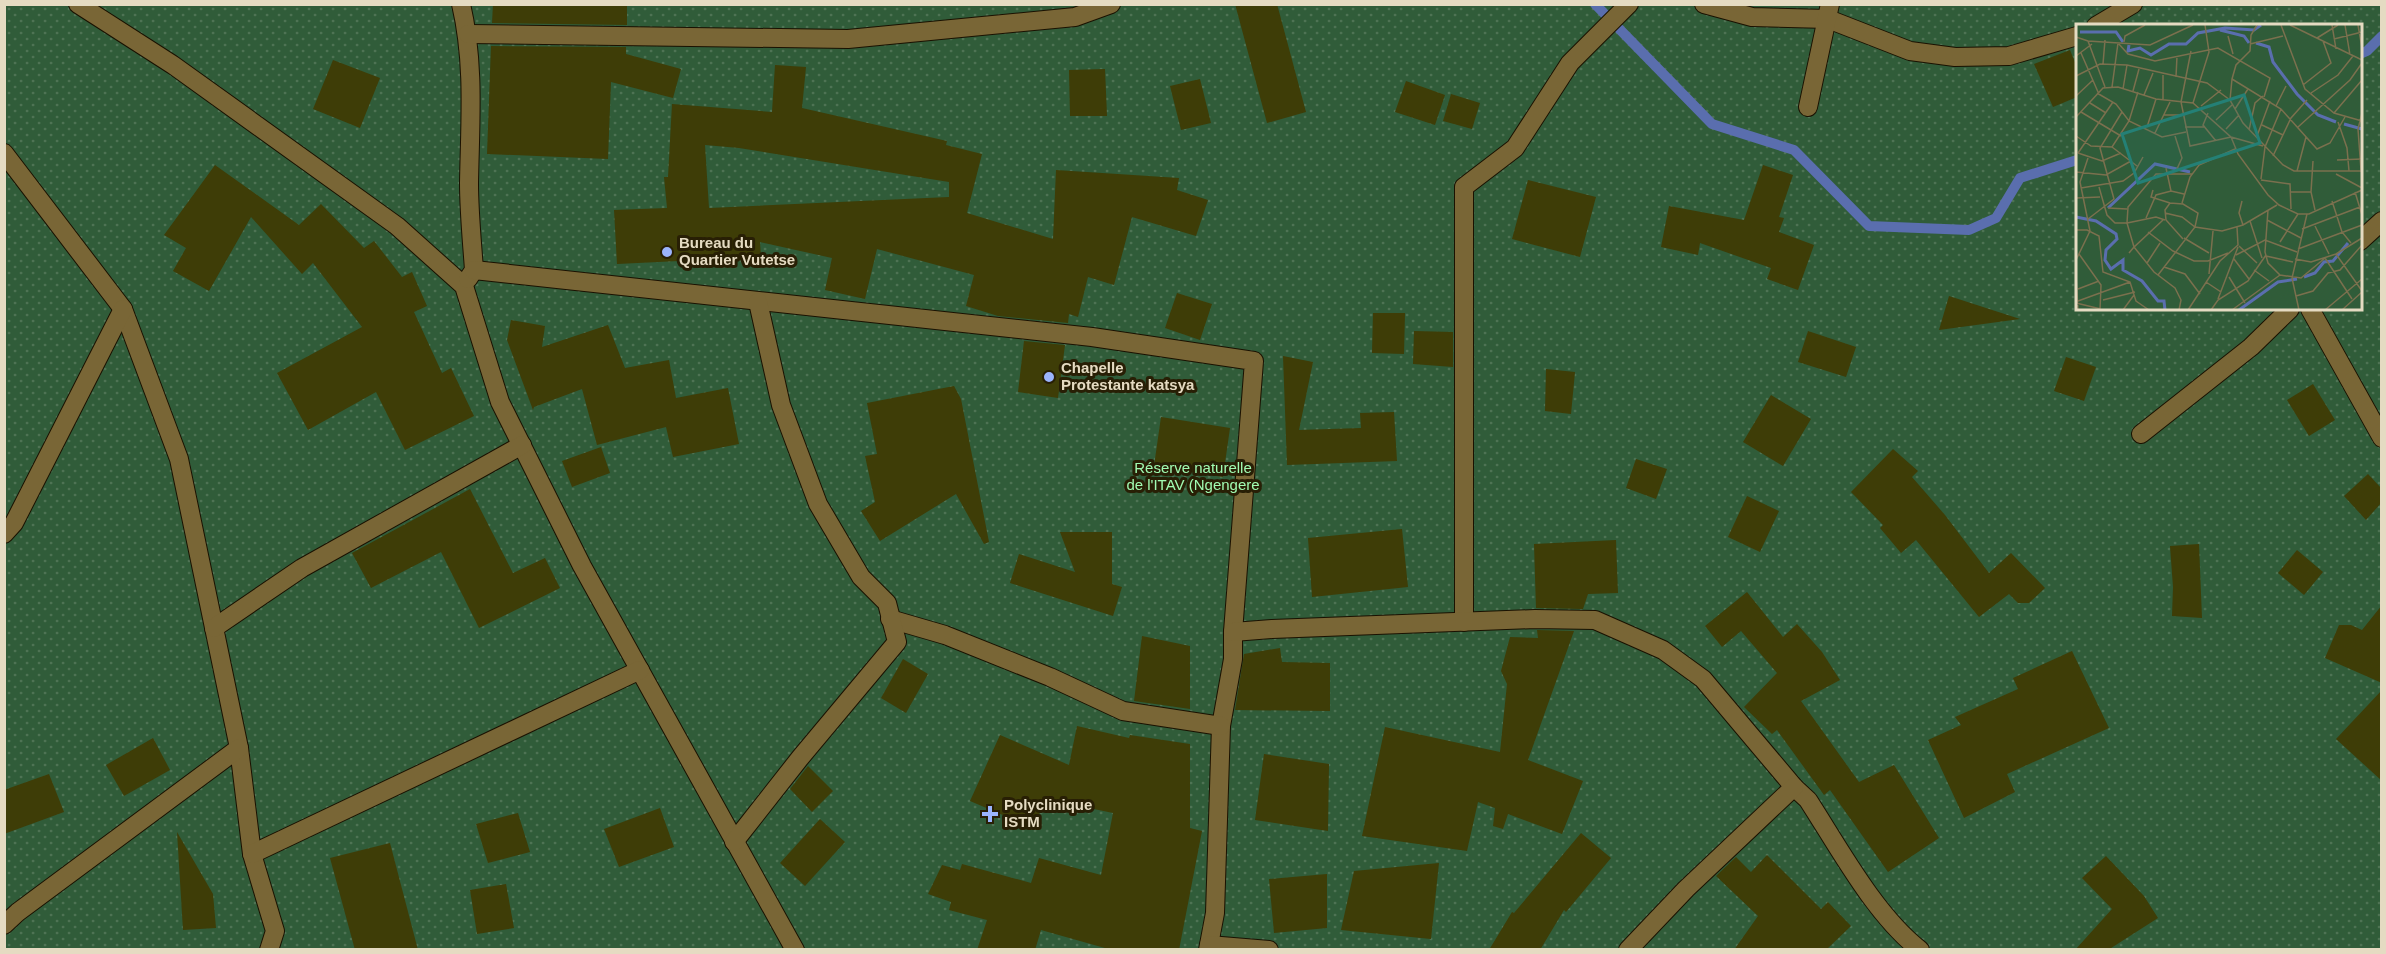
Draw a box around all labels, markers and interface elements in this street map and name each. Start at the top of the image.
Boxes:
inset map [2076,24,2362,310]
place label: Bureau du Quartier Vutetse [679,234,795,268]
marker: Bureau du Quartier Vutetse [660,245,674,259]
place label: Chapelle Protestante katsya [1061,359,1195,393]
marker: Chapelle Protestante katsya [1042,370,1056,384]
park label: Réserve naturelle de l'ITAV (Ngengere [1126,459,1260,493]
place label: Polyclinique ISTM [1004,796,1092,830]
marker: Polyclinique ISTM [981,805,999,823]

